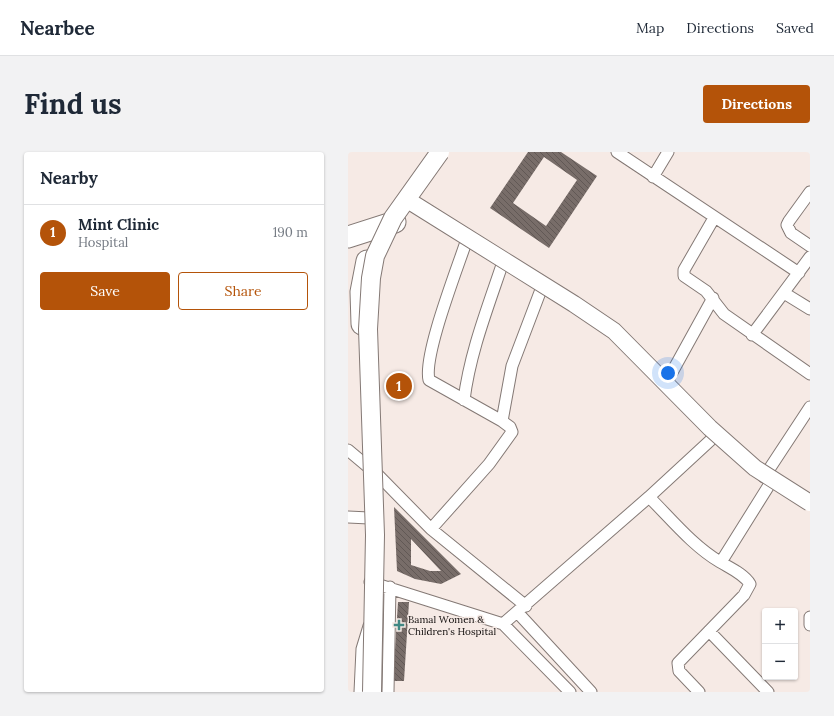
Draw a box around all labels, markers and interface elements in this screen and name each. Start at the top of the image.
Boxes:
text: Nearbee [20,16,95,40]
text: Map [636,19,664,37]
text: Directions [686,19,754,37]
text: Saved [776,19,814,37]
button: Directions [703,85,810,123]
text: Find us [24,86,122,122]
text: Nearby [40,167,98,189]
text: Mint Clinic [78,215,159,234]
text: 1 [50,224,56,241]
text: 190 m [273,224,308,241]
text: Hospital [78,234,128,251]
button: Save [40,272,170,310]
button: Share [178,272,308,310]
your location [658,363,678,383]
pin: 1 [386,371,412,401]
map controls [762,608,798,680]
button: + [762,608,798,644]
place label: Bamal Women & Children's Hospital [408,613,496,638]
marker: Bamal Women & Children's Hospital [393,619,405,631]
button: − [762,644,798,680]

